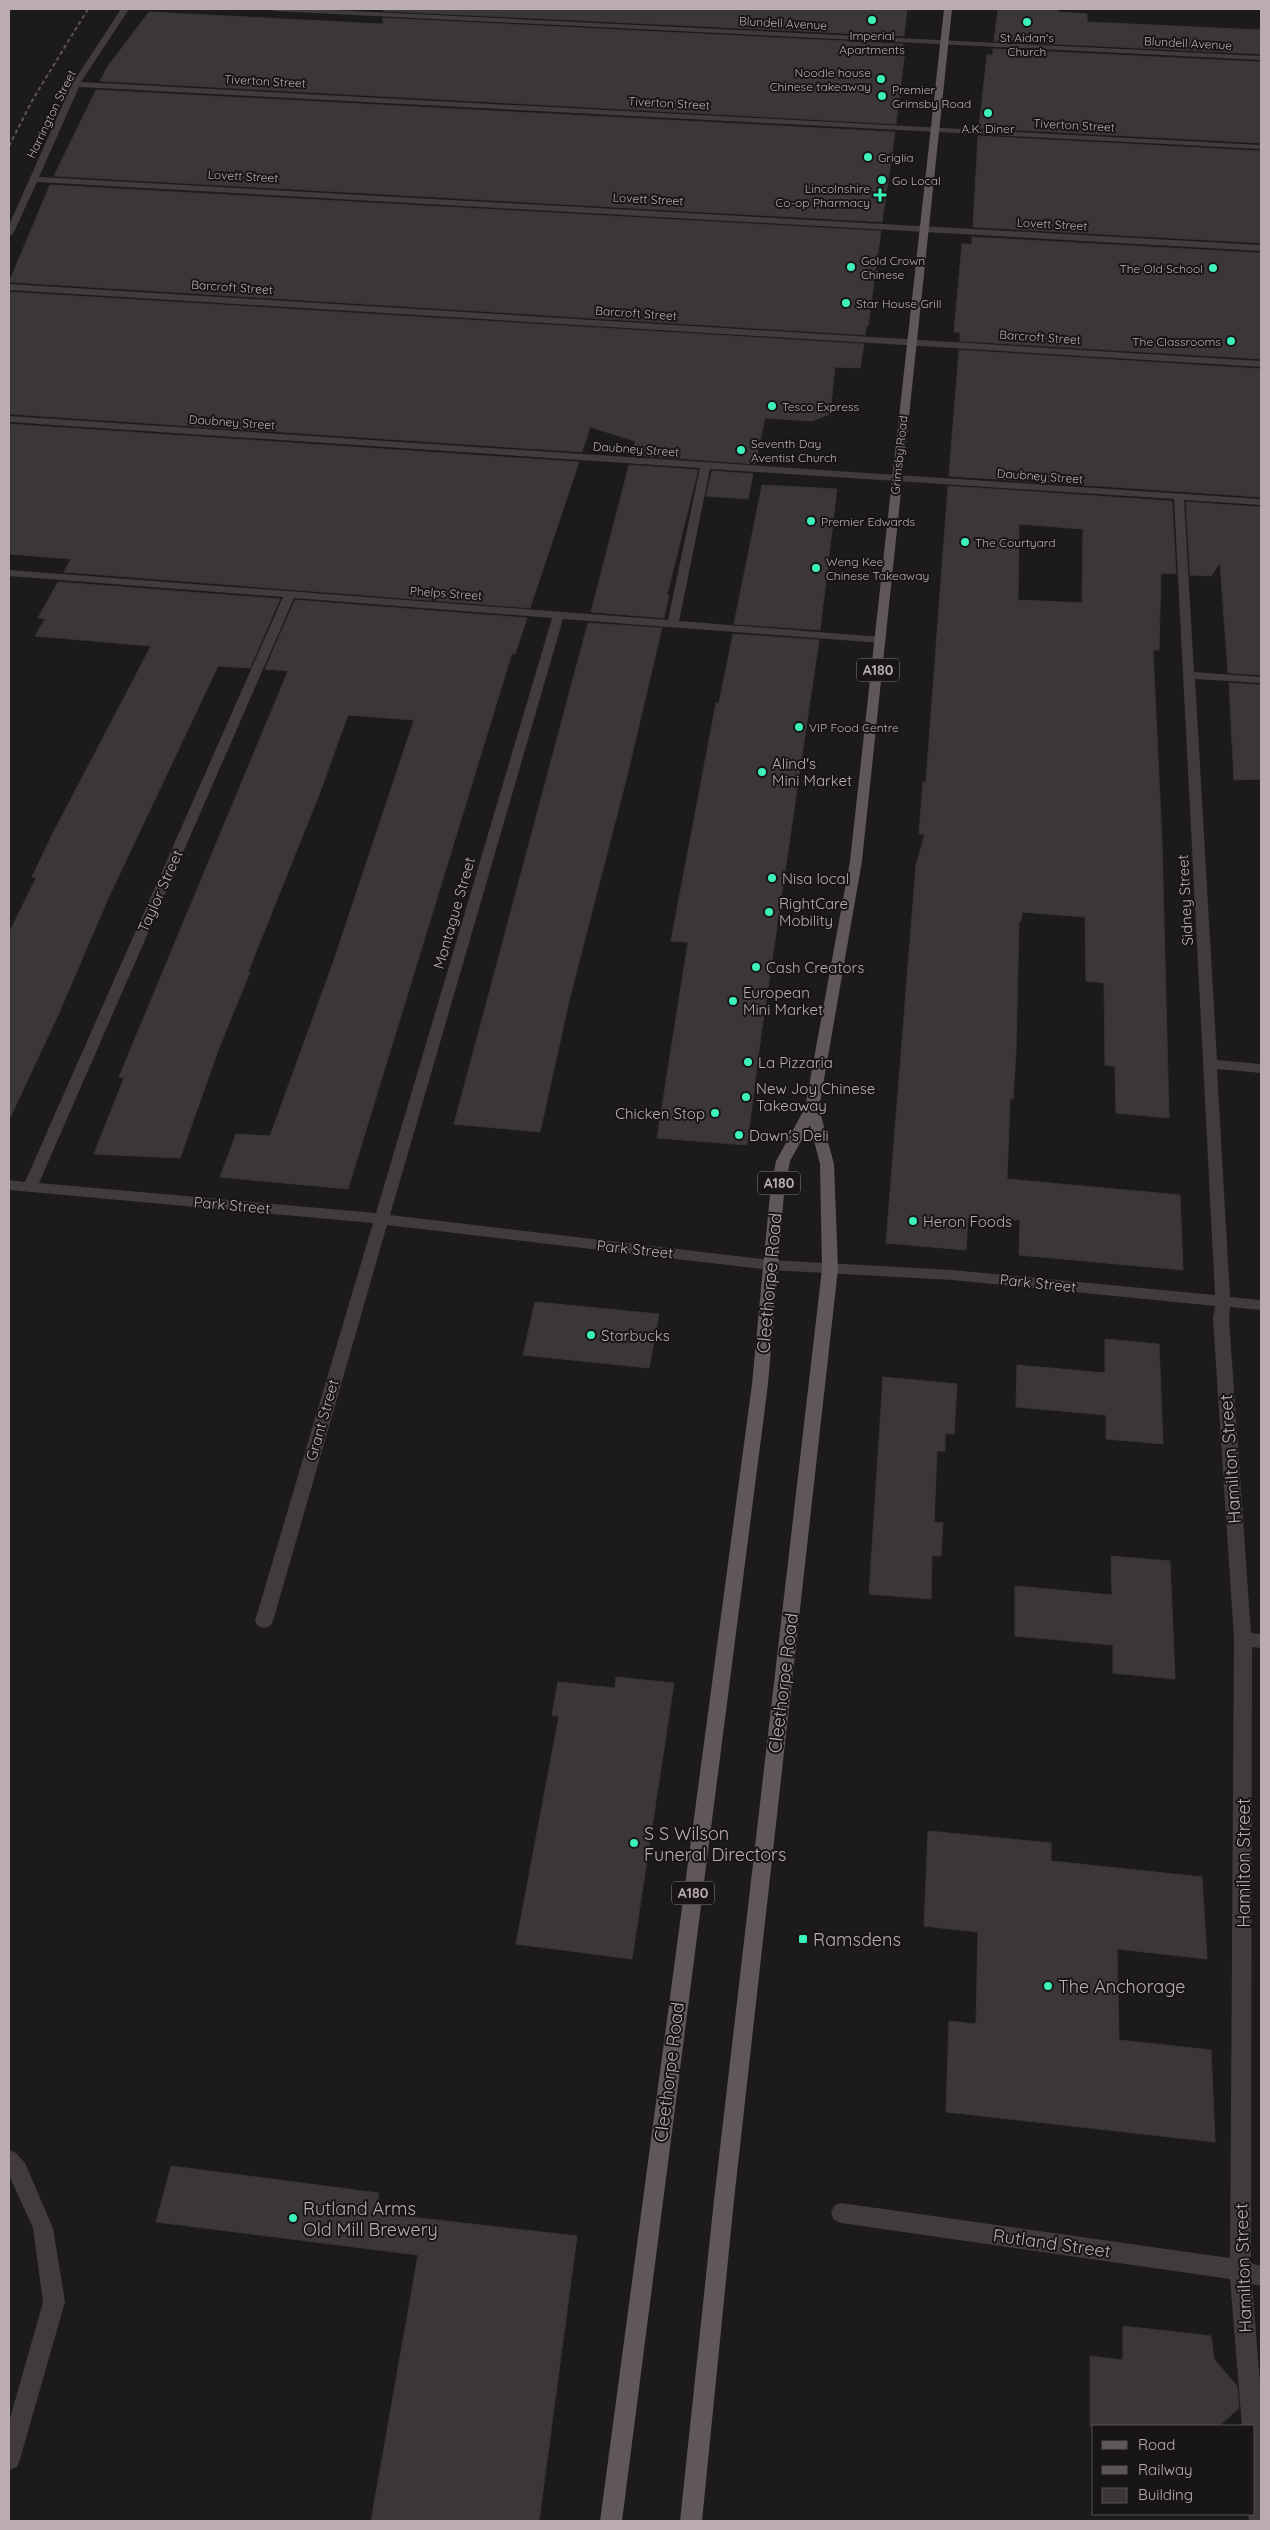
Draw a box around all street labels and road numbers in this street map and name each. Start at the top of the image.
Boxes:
street label: Blundell Avenue [739,13,828,33]
street label: Blundell Avenue [1144,33,1233,53]
street label: Harrington Street [23,67,79,161]
street label: Tiverton Street [224,71,306,91]
street label: Tiverton Street [628,93,710,113]
street label: Tiverton Street [1033,115,1115,135]
street label: Lovett Street [207,167,279,185]
street label: Lovett Street [612,190,684,208]
street label: Lovett Street [1016,215,1088,233]
street label: Barcroft Street [191,277,273,297]
street label: Barcroft Street [595,303,677,323]
street label: Barcroft Street [999,327,1081,347]
street label: Daubney Street [188,412,276,432]
street label: Grimsby Road [887,415,911,495]
street label: Daubney Street [592,439,680,459]
street label: Daubney Street [996,466,1084,486]
street label: Phelps Street [409,583,483,603]
road number: A180 [857,658,899,682]
street label: Taylor Street [133,847,187,935]
street label: Sidney Street [1173,854,1197,946]
street label: Montague Street [429,855,479,971]
road number: A180 [758,1172,800,1194]
street label: Park Street [193,1192,271,1218]
street label: Cleethorpe Road [751,1212,787,1354]
street label: Park Street [596,1236,674,1262]
street label: Park Street [999,1270,1077,1296]
street label: Grant Street [301,1377,343,1463]
street label: Hamilton Street [1214,1394,1246,1524]
street label: Cleethorpe Road [763,1612,803,1754]
street label: Hamilton Street [1232,1798,1255,1928]
road number: A180 [672,1882,714,1905]
street label: Cleethorpe Road [649,2001,689,2143]
street label: Hamilton Street [1229,2203,1257,2333]
street label: Rutland Street [992,2223,1112,2263]

